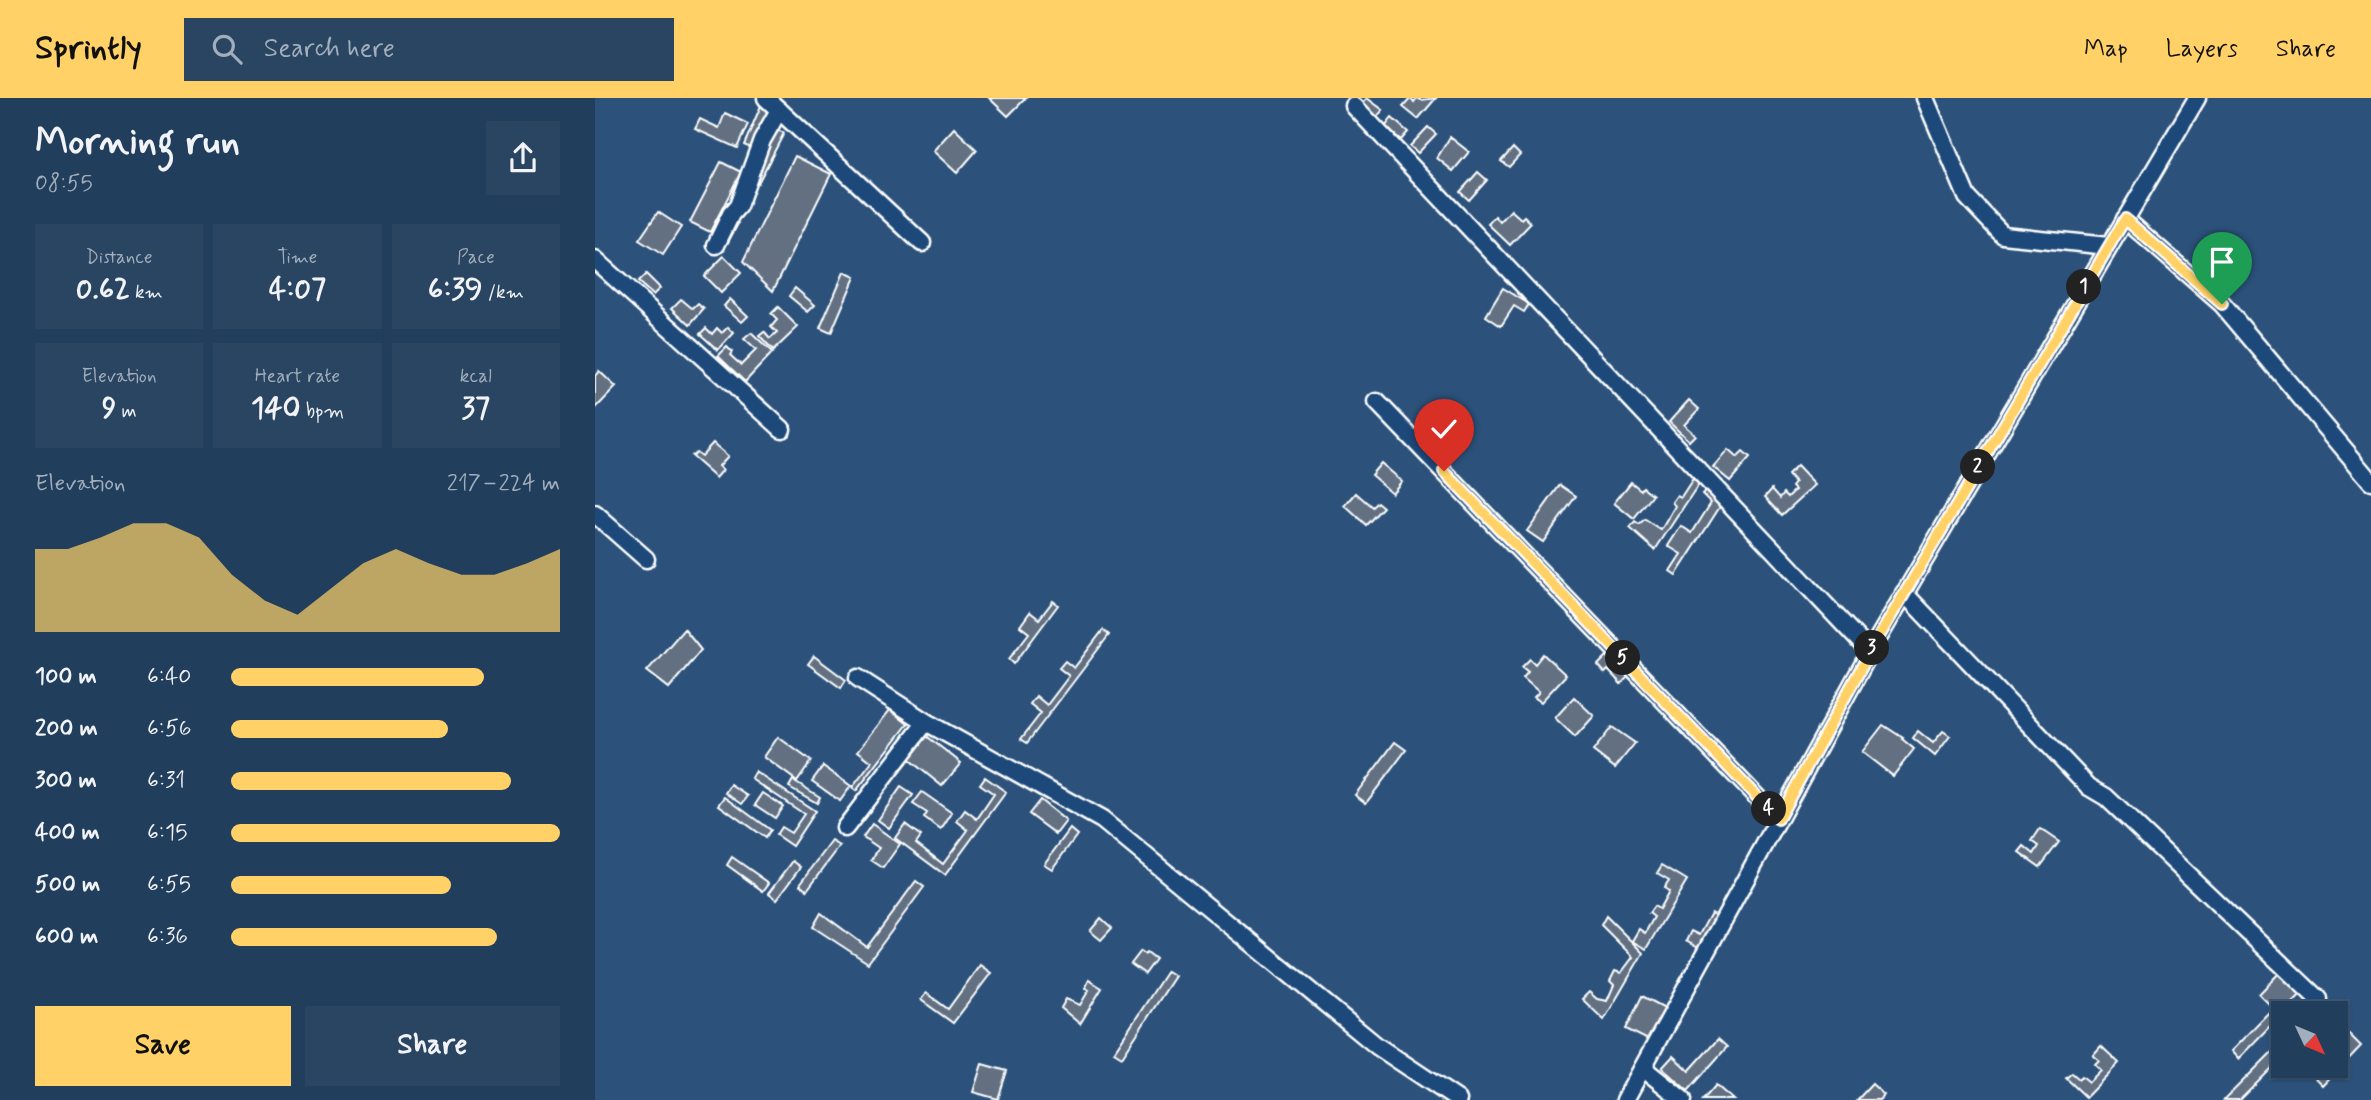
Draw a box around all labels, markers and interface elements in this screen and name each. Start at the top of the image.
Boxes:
search box [184,18,674,81]
text: Sprintly [35,27,142,71]
icon: search [208,30,246,68]
text: Search here [264,32,395,66]
text: Map [2084,34,2128,65]
text: Layers [2166,34,2238,65]
text: Share [2276,34,2336,65]
text: Morning run [35,118,240,167]
button: share [486,121,560,195]
text: 08:55 [35,169,93,199]
pin [2192,232,2252,304]
icon: arrive [2203,243,2241,281]
text: Distance [86,245,153,270]
text: Time [278,245,317,270]
text: Pace [457,245,495,270]
text: 0.62 [76,270,130,309]
text: 4:07 [269,270,326,309]
text: 6:39 [428,270,483,309]
pin: 1 [2067,270,2101,304]
text: 1 [2079,274,2088,299]
text: km [130,280,163,305]
text: /km [483,280,524,305]
text: Elevation [82,364,157,389]
text: Heart rate [255,364,340,389]
text: kcal [460,364,492,389]
text: 9 [102,389,116,428]
text: 140 [251,389,301,428]
text: 37 [461,389,490,428]
text: m [116,399,137,424]
text: bpm [301,399,344,424]
pin [1414,399,1474,471]
icon: check [1425,410,1463,448]
pin: 2 [1961,450,1995,484]
text: 2 [1973,454,1982,479]
text: Elevation [35,469,126,499]
text: 217–224 m [447,469,560,499]
pin: 3 [1855,630,1889,666]
text: 3 [1867,635,1876,660]
pin: 5 [1605,640,1641,676]
text: 5 [1617,645,1628,670]
text: 100 m [35,662,97,692]
text: 6:40 [147,662,191,692]
text: 200 m [35,714,98,744]
text: 6:56 [147,714,191,744]
text: 300 m [35,766,97,796]
text: 6:31 [147,766,185,796]
pin: 4 [1751,792,1787,826]
text: 4 [1763,796,1774,821]
text: 400 m [35,818,100,848]
text: 6:15 [147,818,187,848]
text: 500 m [35,870,100,900]
text: 6:55 [147,870,191,900]
text: 600 m [35,922,98,952]
text: 6:36 [147,922,188,952]
north arrow [2271,1001,2349,1078]
map controls [2271,1001,2348,1078]
button: Save [35,1006,291,1086]
button: Share [305,1006,560,1086]

